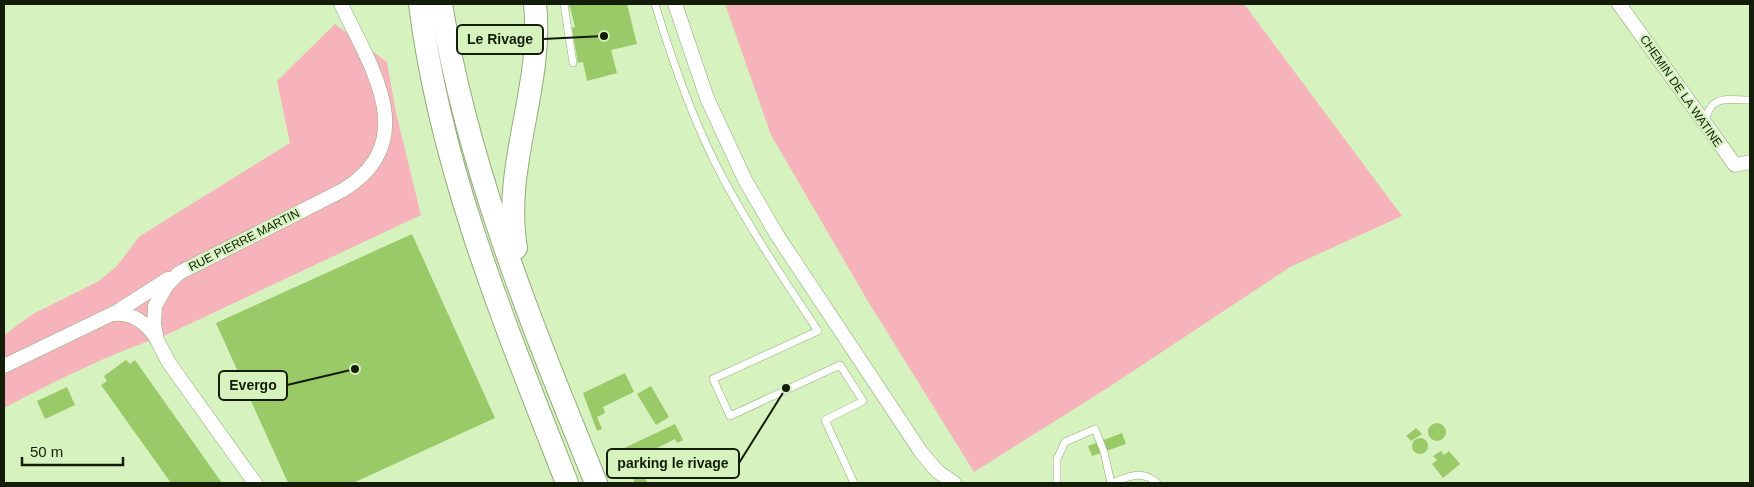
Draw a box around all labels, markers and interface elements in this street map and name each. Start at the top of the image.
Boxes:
callout: Le Rivage [457,25,543,54]
text: Le Rivage [467,31,533,47]
street label: CHEMIN DE LA WATINE [1637,32,1725,150]
street label: RUE PIERRE MARTIN [186,206,302,274]
callout: Evergo [219,371,287,400]
text: Evergo [229,377,277,393]
scale bar [22,434,124,466]
text: 50 m [30,443,63,460]
callout: parking le rivage [607,449,739,478]
text: parking le rivage [617,455,729,471]

